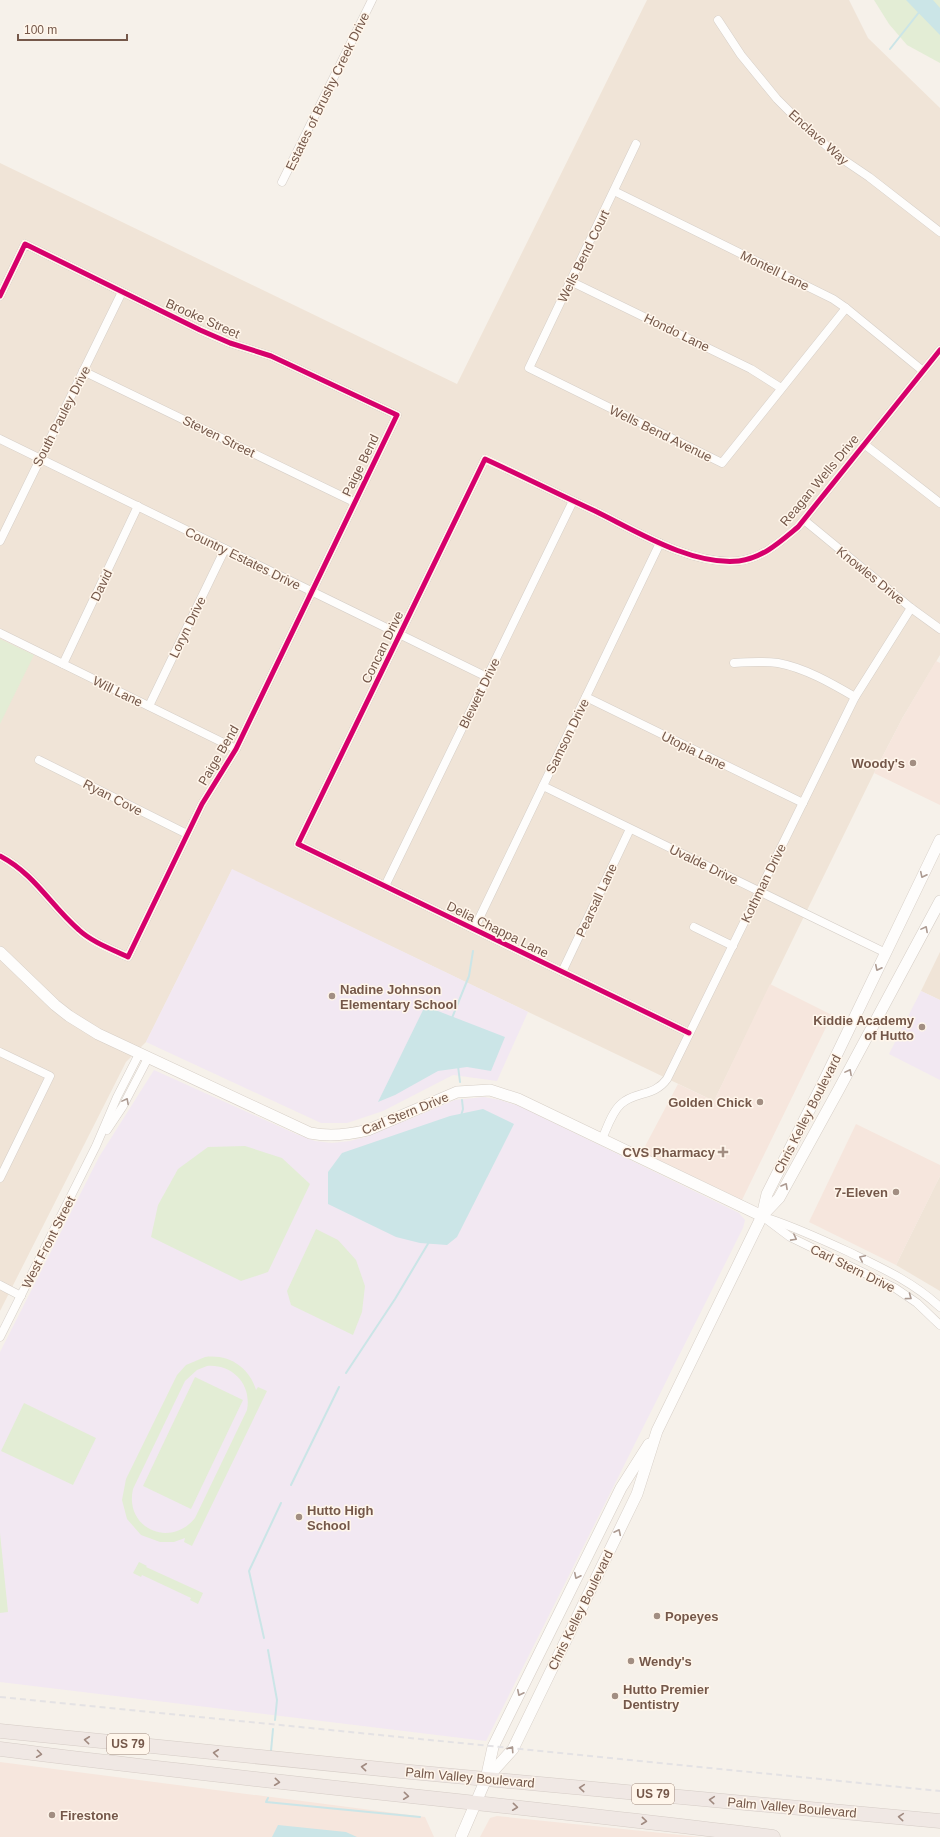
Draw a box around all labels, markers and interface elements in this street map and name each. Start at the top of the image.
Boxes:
street label: Estates of Brushy Creek Drive [283,10,372,173]
scale bar [18,16,127,42]
text: 100 m [24,23,57,37]
street label: Enclave Way [786,107,852,168]
street label: Wells Bend Court [555,207,612,305]
street label: Montell Lane [738,247,812,294]
street label: Brooke Street [163,295,243,342]
street label: Hondo Lane [642,310,712,355]
street label: South Pauley Drive [30,363,93,469]
street label: Wells Bend Avenue [607,402,715,465]
street label: Steven Street [180,412,258,461]
street label: Paige Bend [339,432,382,499]
street label: Reagan Wells Drive [777,432,862,529]
street label: Country Estates Drive [183,524,303,593]
street label: Knowles Drive [834,543,908,607]
street label: David [87,567,115,603]
street label: Loryn Drive [166,594,209,660]
street label: Concan Drive [358,609,406,686]
street label: Blewett Drive [456,656,503,731]
street label: Will Lane [90,673,145,710]
street label: Samson Drive [543,696,592,776]
street label: Paige Bend [195,722,242,788]
street label: Utopia Lane [659,728,729,773]
place label: Woody's [852,756,905,771]
marker: Woody's [908,758,918,768]
street label: Ryan Cove [81,776,145,819]
street label: Uvalde Drive [667,841,741,888]
street label: Kothman Drive [738,841,789,925]
street label: Pearsall Lane [573,861,620,939]
one-way arrow [920,871,928,879]
street label: Delia Chappa Lane [444,898,551,961]
one-way arrow [920,926,928,933]
one-way arrow [876,963,883,971]
place label: Nadine Johnson Elementary School [340,982,457,1012]
marker: Nadine Johnson Elementary School [327,991,337,1001]
place label: Kiddie Academy of Hutto [813,1013,915,1043]
marker: Kiddie Academy of Hutto [917,1022,927,1032]
street label: Chris Kelley Boulevard [771,1052,844,1176]
one-way arrow [844,1069,851,1076]
street label: Carl Stern Drive [360,1089,451,1138]
place label: Golden Chick [668,1095,753,1110]
marker: Golden Chick [755,1097,765,1107]
one-way arrow [121,1098,128,1106]
place label: CVS Pharmacy [623,1145,716,1160]
marker: CVS Pharmacy [718,1147,728,1157]
one-way arrow [781,1182,788,1190]
place label: 7-Eleven [835,1185,888,1200]
marker: 7-Eleven [891,1187,901,1197]
street label: West Front Street [19,1193,78,1291]
one-way arrow [790,1233,797,1241]
street label: Carl Stern Drive [808,1241,898,1295]
one-way arrow [858,1255,866,1263]
one-way arrow [905,1292,912,1299]
place label: Hutto High School [307,1503,373,1533]
marker: Hutto High School [294,1512,304,1522]
one-way arrow [613,1529,621,1536]
street label: Chris Kelley Boulevard [545,1548,616,1673]
one-way arrow [574,1572,582,1579]
place label: Popeyes [665,1609,718,1624]
marker: Popeyes [652,1611,662,1621]
place label: Wendy's [639,1654,692,1669]
marker: Wendy's [626,1656,636,1666]
place label: Hutto Premier Dentistry [623,1682,709,1712]
one-way arrow [517,1688,525,1696]
marker: Hutto Premier Dentistry [610,1691,620,1701]
road number: US 79 [107,1734,149,1754]
one-way arrow [84,1735,90,1744]
one-way arrow [506,1746,514,1753]
one-way arrow [213,1748,219,1757]
one-way arrow [36,1749,42,1758]
one-way arrow [361,1763,367,1772]
street label: Palm Valley Boulevard [405,1764,535,1791]
one-way arrow [274,1778,280,1787]
one-way arrow [579,1783,585,1792]
road number: US 79 [632,1784,674,1804]
one-way arrow [403,1792,409,1801]
street label: Palm Valley Boulevard [727,1794,857,1821]
one-way arrow [709,1795,715,1804]
one-way arrow [512,1803,518,1812]
place label: Firestone [60,1808,119,1823]
marker: Firestone [47,1810,57,1820]
one-way arrow [898,1813,904,1822]
one-way arrow [641,1816,647,1825]

